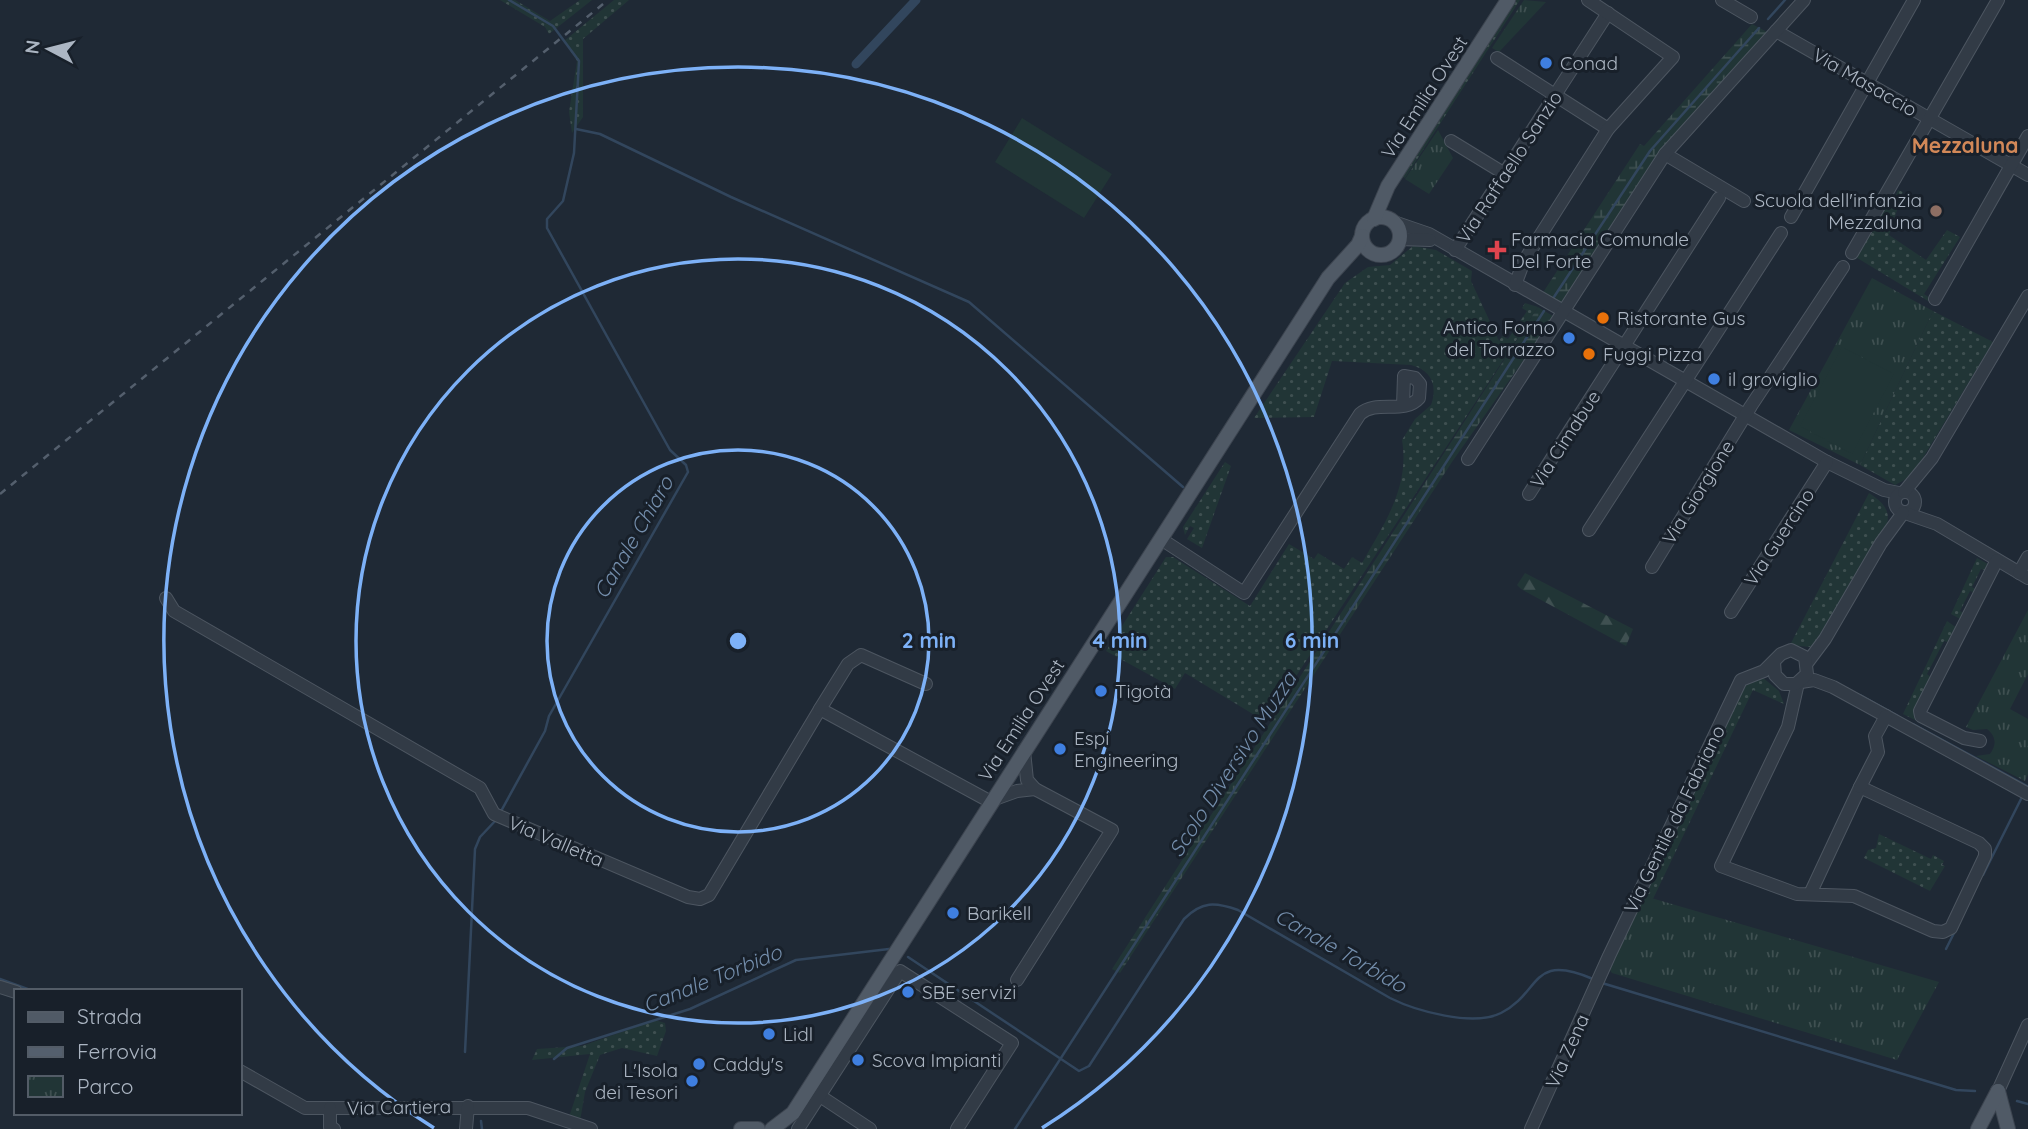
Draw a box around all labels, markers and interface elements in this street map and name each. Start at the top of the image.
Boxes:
north arrow [14,14,84,84]
street label: Via Emilia Ovest [1375,31,1473,163]
text: N [19,39,45,55]
street label: Via Masaccio [1809,42,1921,122]
place label: Conad [1560,51,1618,75]
marker: Conad [1538,55,1554,71]
street label: Via Raffaello Sanzio [1451,86,1567,248]
district label: Mezzaluna [1912,132,2018,158]
place label: Scuola dell'infanzia Mezzaluna [1754,188,1922,234]
marker: Scuola dell'infanzia Mezzaluna [1928,203,1944,219]
place label: Farmacia Comunale Del Forte [1511,227,1689,273]
marker: Farmacia Comunale Del Forte [1489,242,1505,258]
place label: Ristorante Gus [1617,306,1745,330]
marker: Ristorante Gus [1595,310,1611,326]
place label: Antico Forno del Torrazzo [1443,315,1555,361]
marker: Antico Forno del Torrazzo [1561,330,1577,346]
place label: Fuggi Pizza [1603,342,1702,366]
marker: Fuggi Pizza [1581,346,1597,362]
place label: il groviglio [1728,367,1818,391]
marker: il groviglio [1706,371,1722,387]
street label: Via Cimabue [1524,386,1606,492]
street label: Via Giorgione [1656,435,1740,549]
water label: Canale Chiaro [588,470,679,603]
street label: Via Guercino [1739,484,1819,590]
text: 2 min [902,627,956,653]
text: 4 min [1092,627,1148,653]
text: 6 min [1285,627,1339,653]
centre of rings [726,629,750,653]
street label: Via Emilia Ovest [972,654,1070,786]
water label: Scolo Diversivo Muzza [1163,666,1302,861]
place label: Tigotà [1115,679,1171,703]
marker: Tigotà [1093,683,1109,699]
street label: Via Gentile da Fabriano [1618,721,1730,917]
place label: Espi Engineering [1074,726,1178,772]
marker: Espi Engineering [1052,741,1068,757]
street label: Via Valletta [505,810,607,872]
place label: Barikell [967,901,1032,925]
water label: Canale Torbido [1271,902,1412,999]
marker: Barikell [945,905,961,921]
water label: Canale Torbido [639,938,786,1018]
place label: SBE servizi [922,980,1016,1004]
marker: SBE servizi [900,984,916,1000]
legend [14,989,242,1115]
text: Strada [77,1003,142,1029]
street label: Via Zena [1540,1010,1594,1092]
place label: Lidl [783,1022,813,1046]
marker: Lidl [761,1026,777,1042]
text: Ferrovia [77,1038,157,1064]
place label: Scova Impianti [872,1048,1001,1072]
place label: Caddy's [713,1052,783,1076]
marker: Scova Impianti [850,1052,866,1068]
marker: Caddy's [691,1056,707,1072]
place label: L'Isola dei Tesori [595,1058,678,1104]
text: Parco [77,1073,133,1099]
marker: L'Isola dei Tesori [684,1073,700,1089]
street label: Via Cartiera [347,1094,451,1120]

